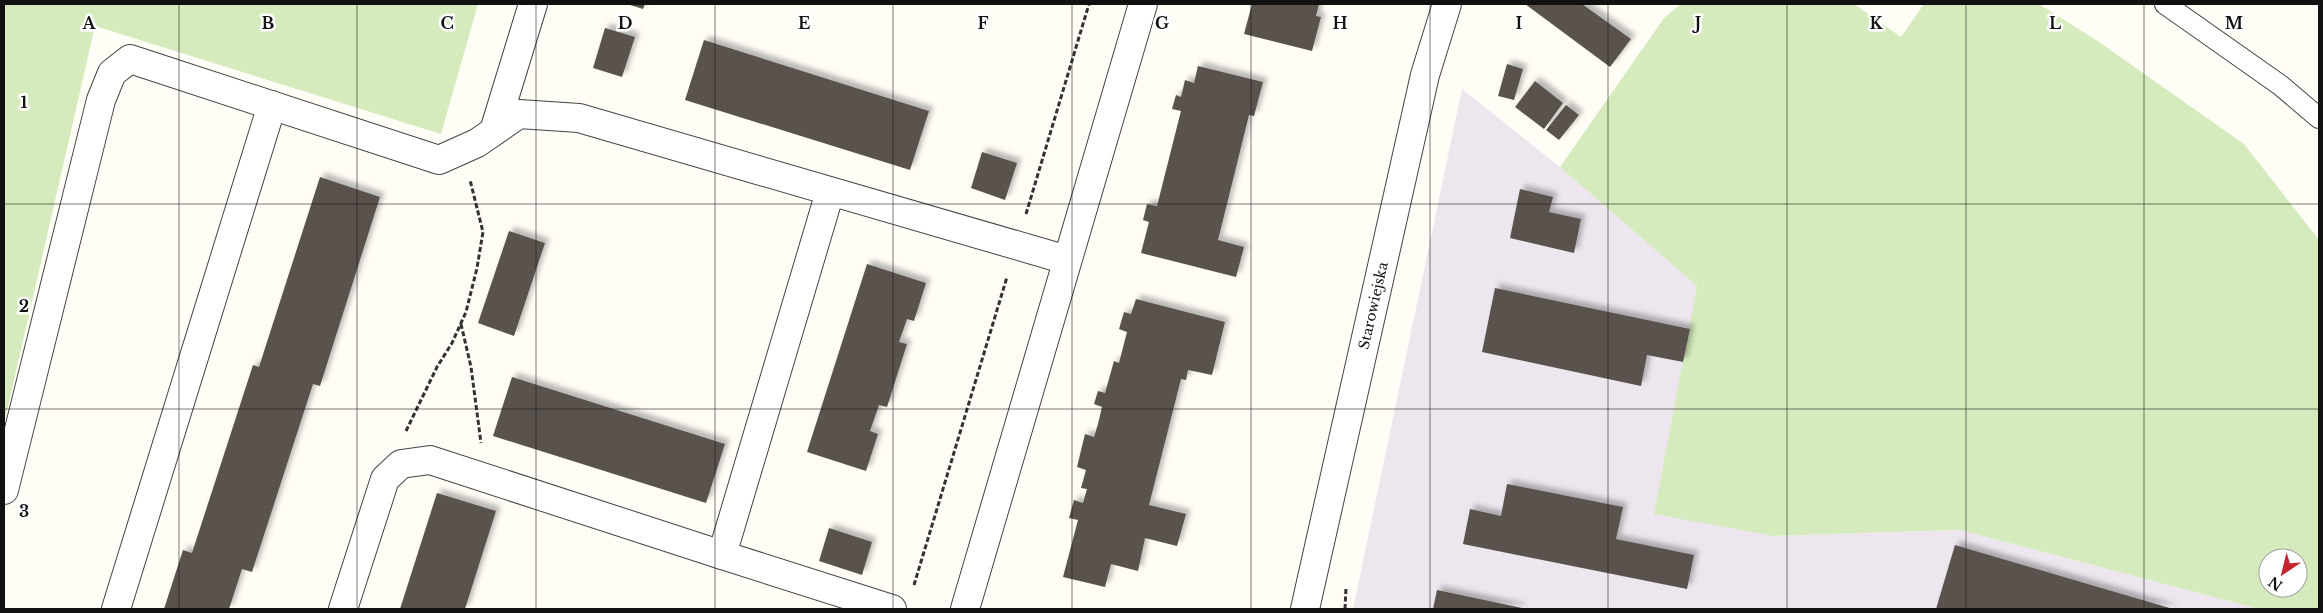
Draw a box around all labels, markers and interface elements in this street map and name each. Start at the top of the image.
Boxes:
text: A [82,13,97,33]
text: B [262,13,275,33]
text: C [440,13,454,33]
text: D [618,13,632,33]
text: E [798,13,810,33]
text: F [977,13,989,33]
text: G [1155,13,1169,33]
text: H [1332,13,1348,33]
text: I [1516,13,1523,33]
text: J [1692,13,1701,33]
text: K [1869,13,1883,33]
text: L [2049,13,2061,33]
text: M [2225,13,2243,33]
text: 1 [21,92,28,112]
street label: Starowiejska [1355,260,1392,351]
text: 2 [19,296,29,316]
text: 3 [19,501,29,521]
north arrow [2258,548,2308,598]
text: N [2265,572,2286,595]

